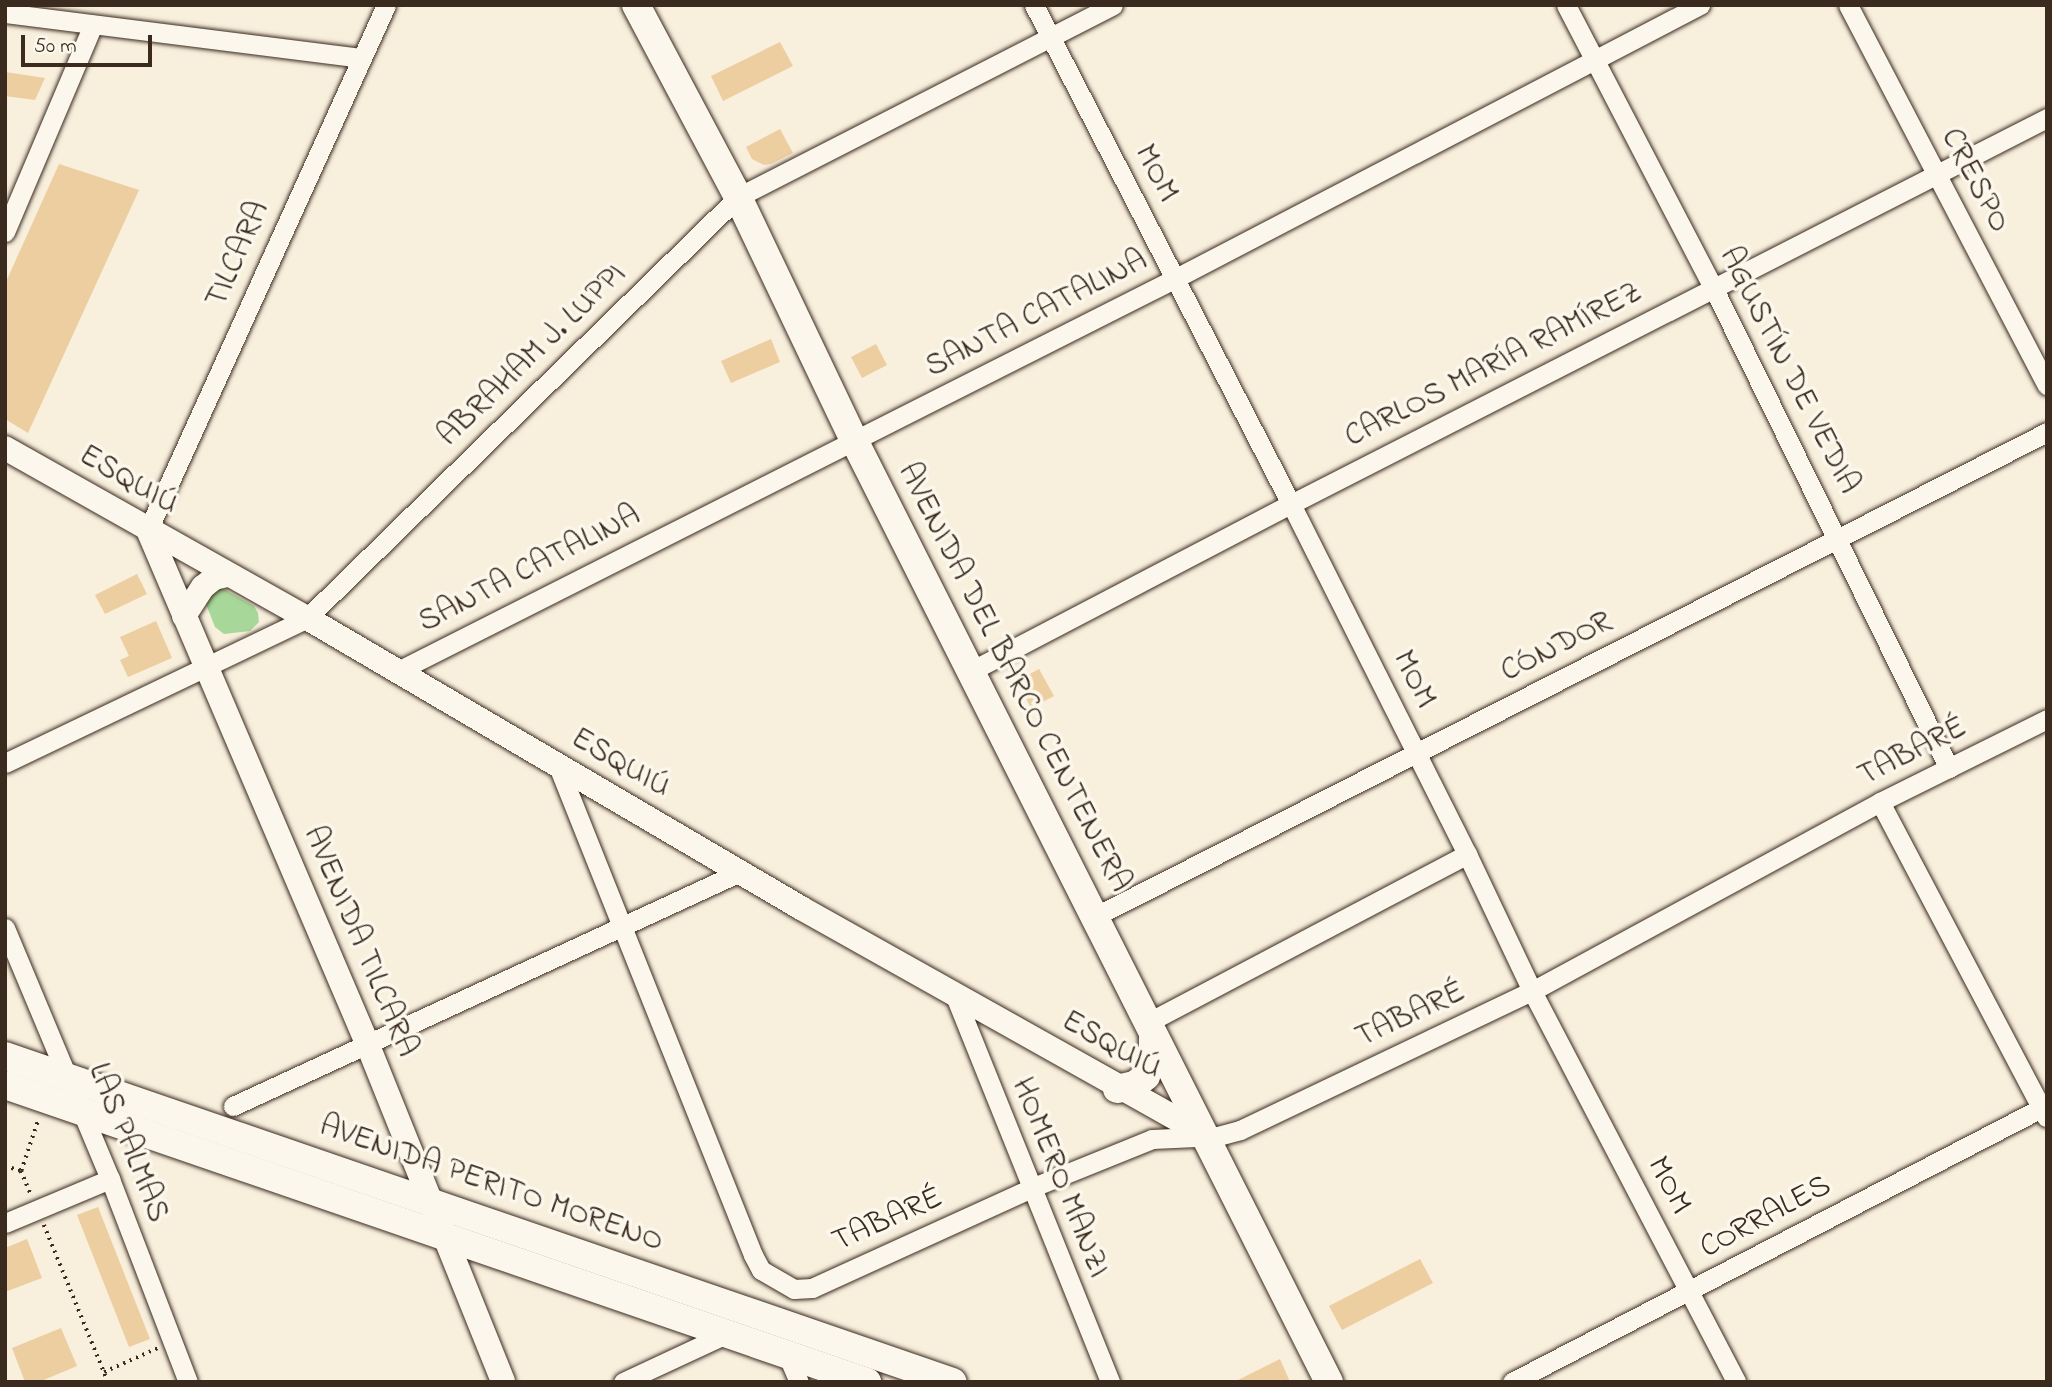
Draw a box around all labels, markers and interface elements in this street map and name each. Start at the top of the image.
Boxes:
scale bar [24,21,156,65]
text: 50 m [34,32,77,62]
street label: CRESPO [1931,122,2017,240]
street label: MOM [1124,139,1186,209]
street label: TILCARA [199,196,279,314]
street label: AGUSTÍN DE VEDIA [1709,241,1867,501]
street label: SANTA CATALINA [920,243,1154,387]
street label: ABRAHAM J. LUPPI [431,256,635,456]
street label: CARLOS MARÍA RAMÍREZ [1339,274,1649,458]
street label: ESQUIÚ [71,437,185,525]
street label: AVENIDA DEL BARCO CENTENERA [888,457,1138,899]
street label: SANTA CATALINA [413,498,647,642]
street label: CÓNDOR [1495,604,1619,692]
street label: MOM [1382,645,1444,715]
street label: TABARÉ [1852,709,1974,797]
street label: ESQUIÚ [563,720,677,808]
street label: AVENIDA TILCARA [293,821,425,1063]
street label: TABARÉ [1350,974,1472,1058]
street label: ESQUIÚ [1054,1003,1168,1089]
street label: LAS PALMAS [78,1058,176,1228]
street label: HOMERO MANZI [1002,1073,1116,1283]
street label: AVENIDA PERITO MORENO [314,1108,668,1262]
street label: MOM [1637,1151,1699,1221]
street label: CORRALES [1694,1168,1838,1268]
street label: TABARÉ [827,1180,949,1262]

